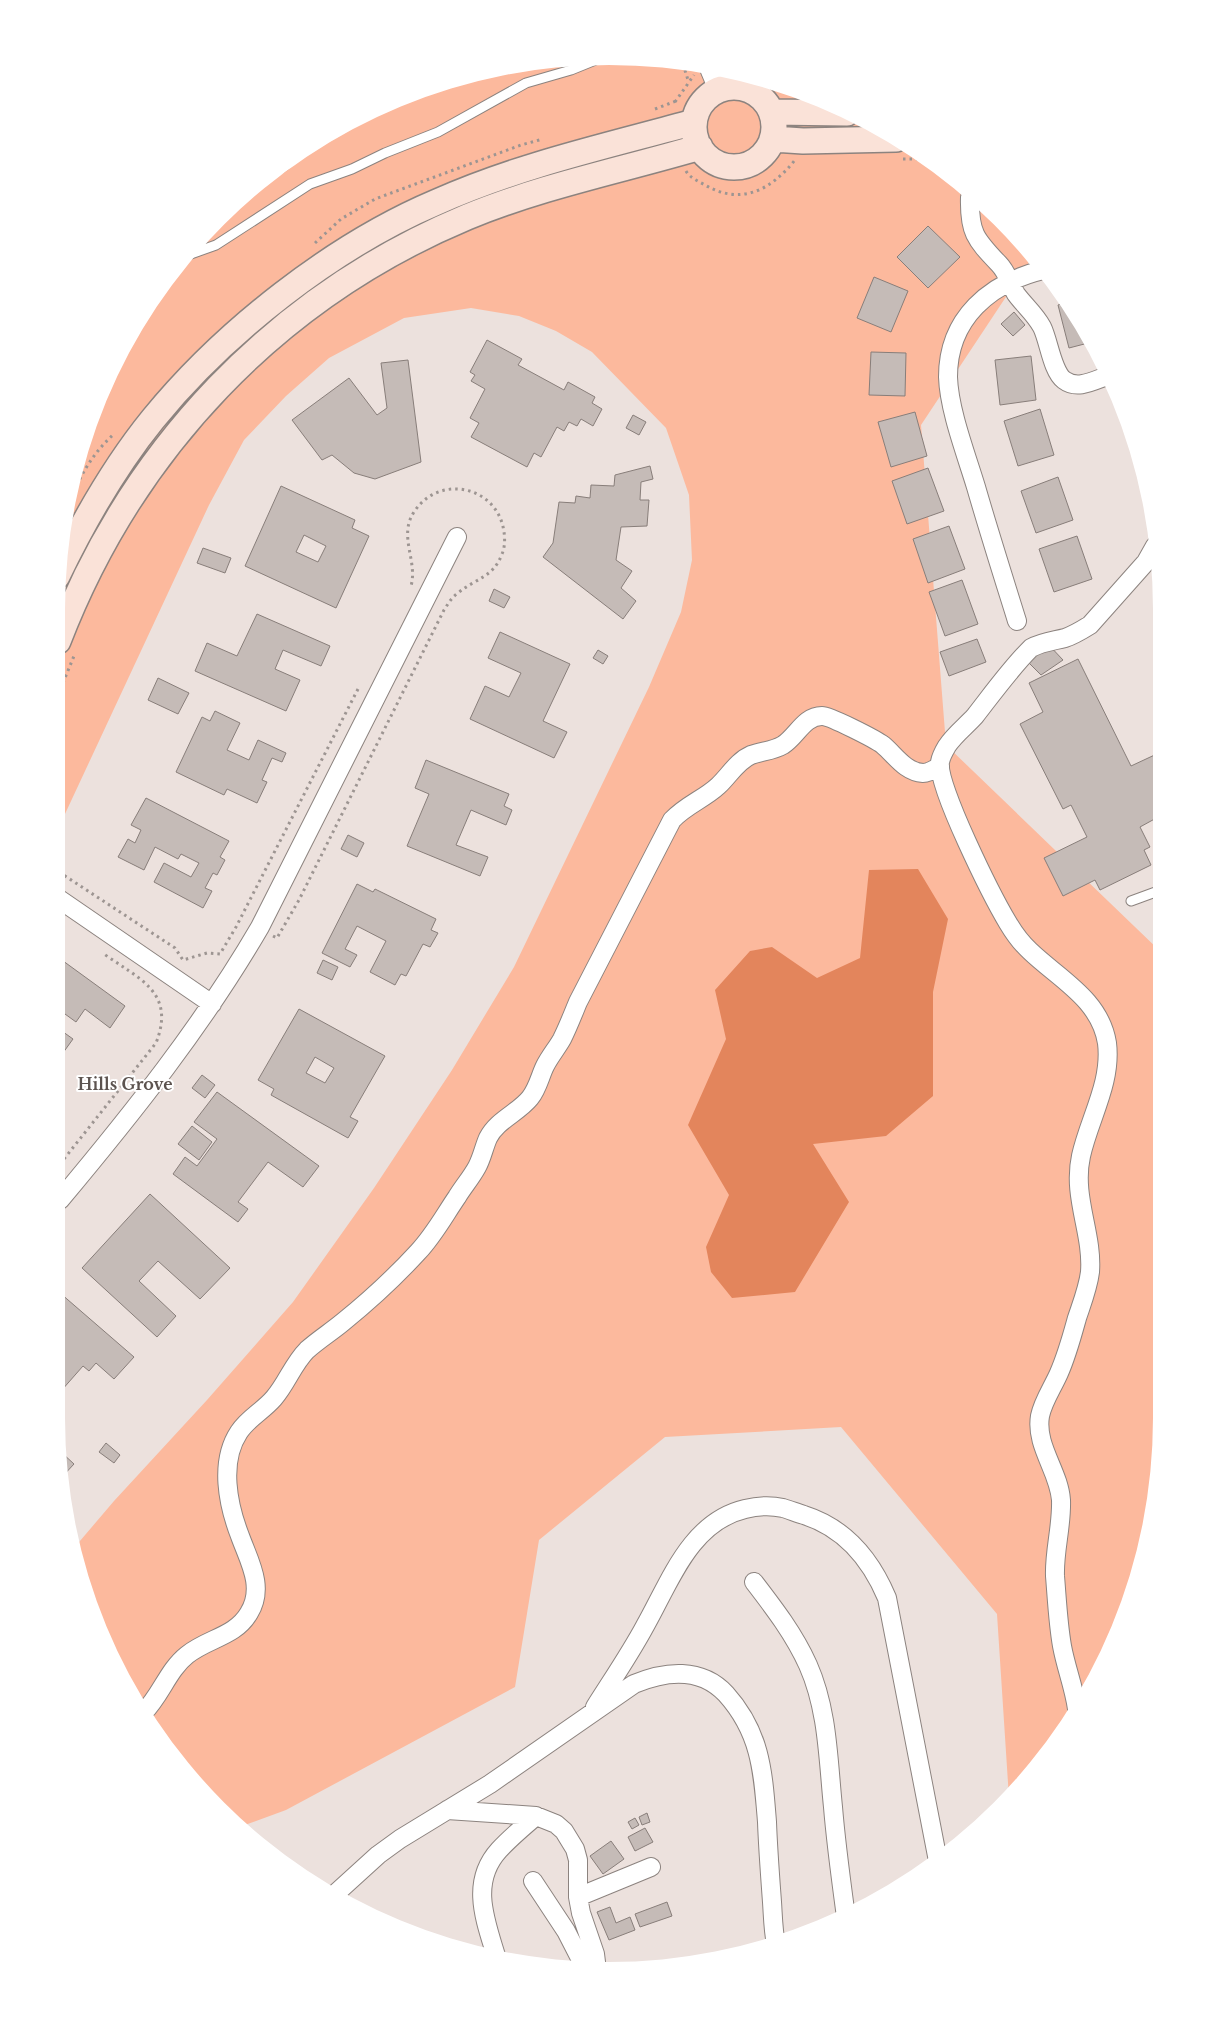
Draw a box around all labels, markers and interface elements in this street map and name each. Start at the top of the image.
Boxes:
district label: Hills Grove [77,1074,173,1094]

